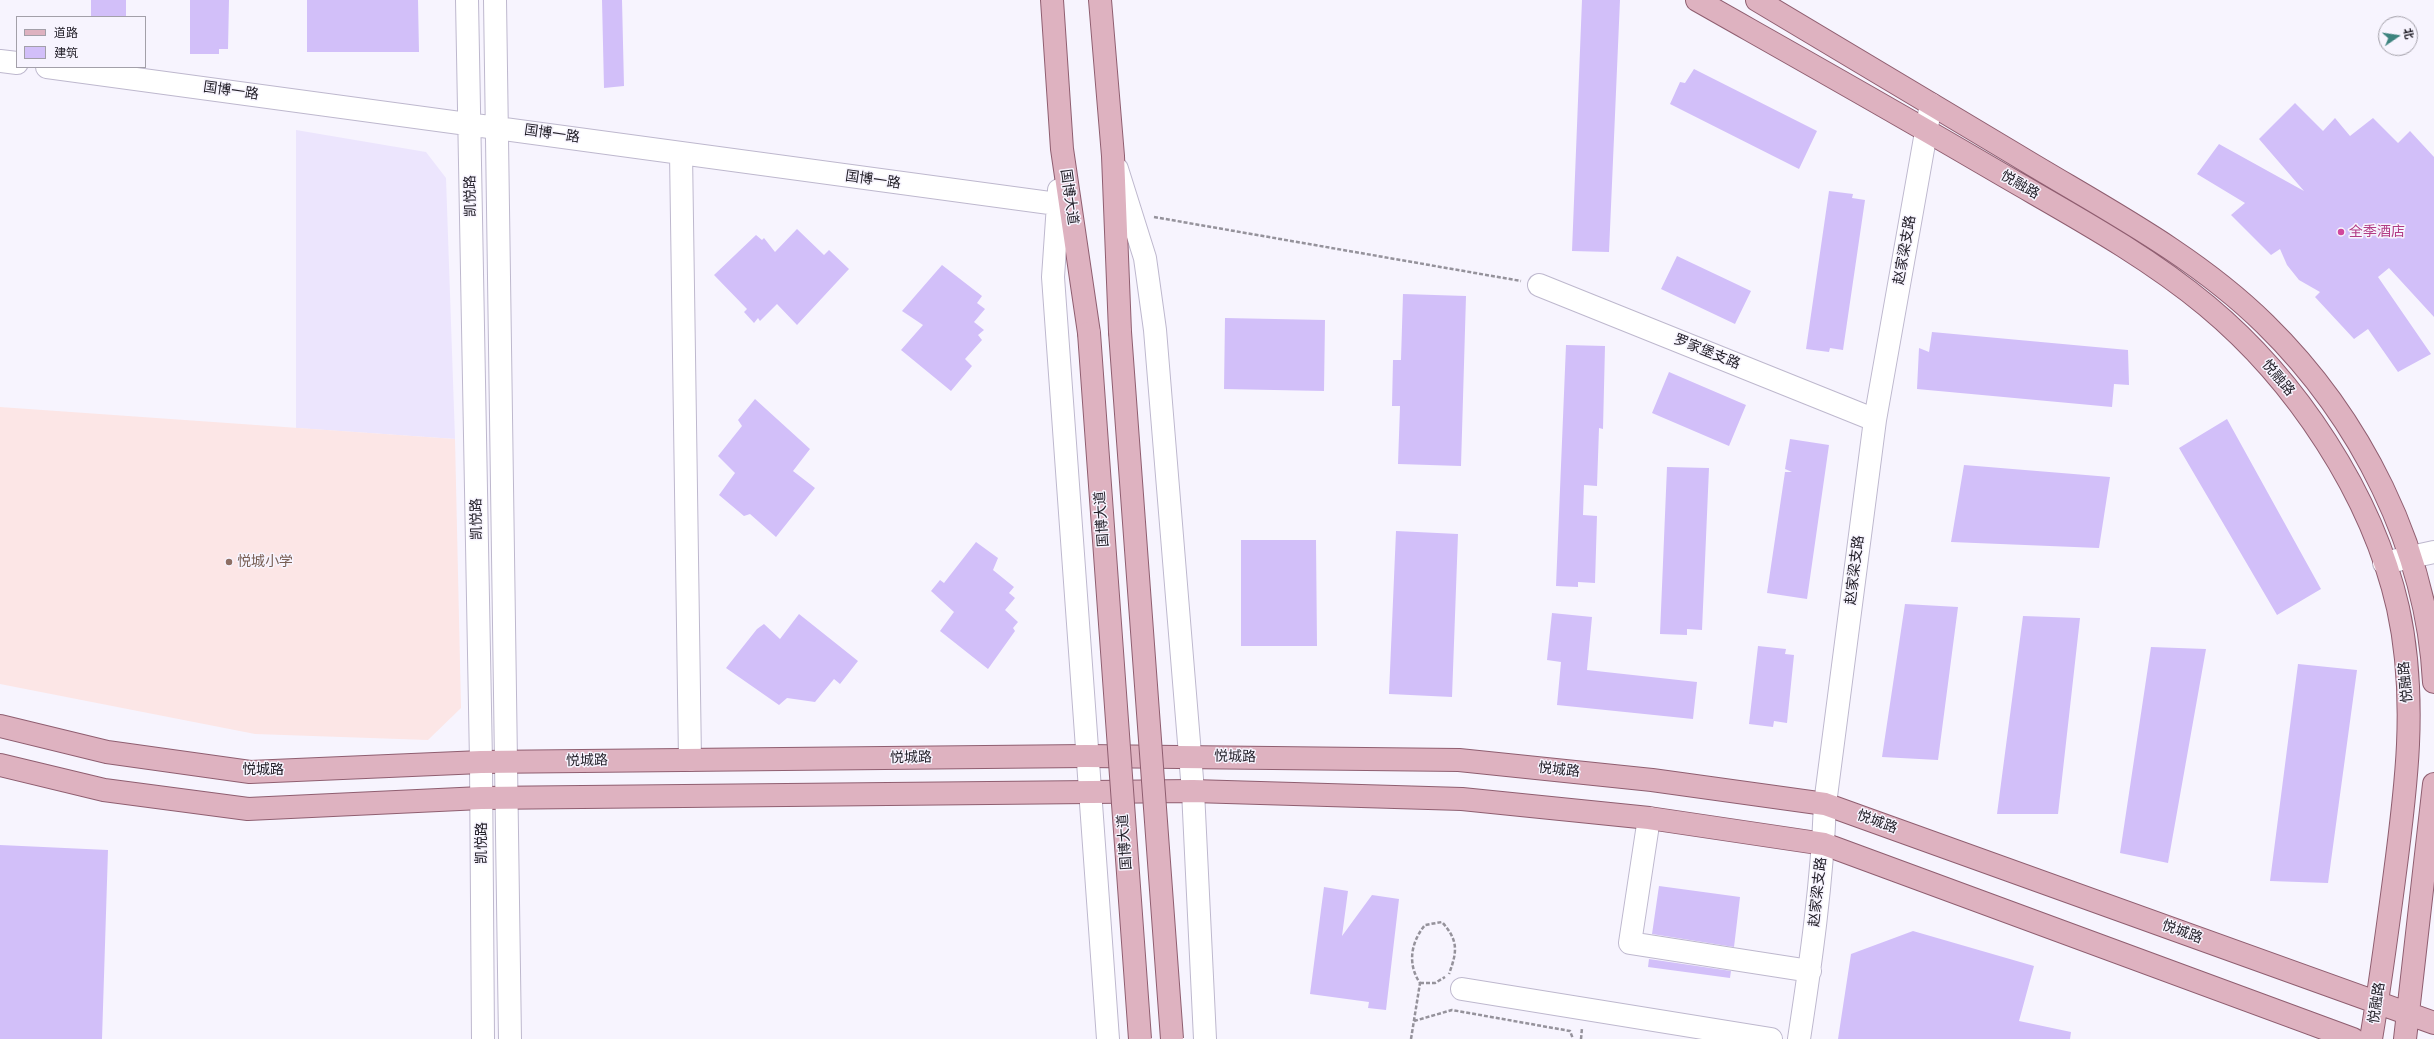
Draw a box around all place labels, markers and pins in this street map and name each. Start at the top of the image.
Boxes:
place label: 全季酒店 [2349,224,2405,240]
marker: 全季酒店 [2336,227,2346,237]
place label: 悦城小学 [237,554,293,570]
marker: 悦城小学 [224,557,234,567]

